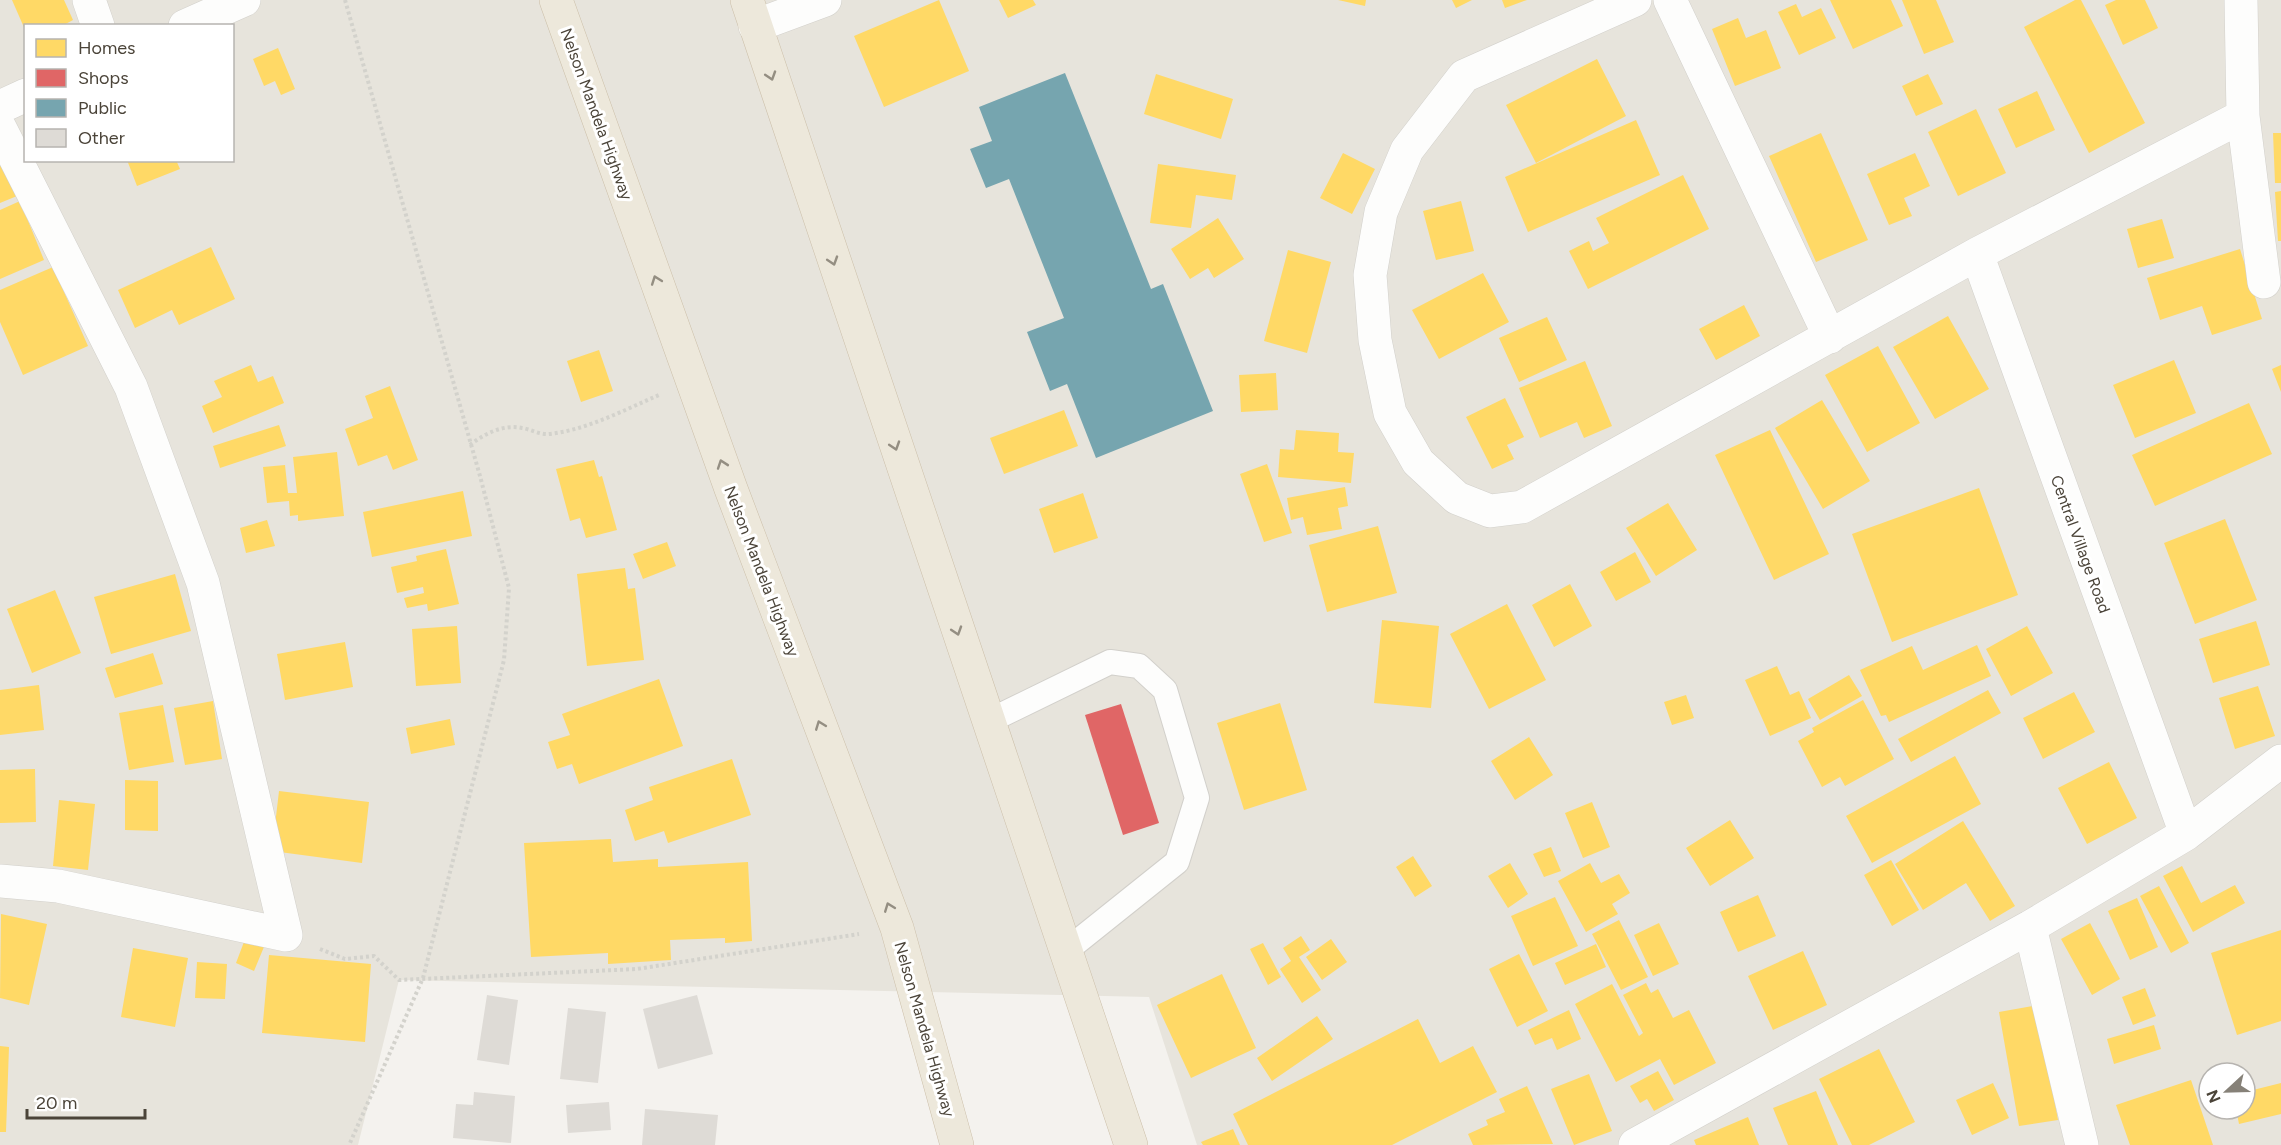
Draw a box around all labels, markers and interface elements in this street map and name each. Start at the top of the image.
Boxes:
legend [24,24,234,162]
street label: Nelson Mandela Highway [557,26,637,203]
text: Homes [78,37,136,59]
text: Shops [78,67,129,89]
one-way arrow [764,70,777,81]
text: Public [78,97,127,119]
text: Other [78,127,125,149]
one-way arrow [826,255,838,266]
one-way arrow [651,275,664,286]
one-way arrow [888,440,900,451]
one-way arrow [716,459,729,470]
street label: Central Village Road [2047,473,2114,616]
street label: Nelson Mandela Highway [720,483,803,660]
one-way arrow [949,625,962,636]
one-way arrow [814,720,827,731]
one-way arrow [883,902,896,913]
street label: Nelson Mandela Highway [890,939,959,1119]
north arrow [2197,1061,2257,1121]
scale bar [27,1082,146,1120]
text: N [2202,1087,2225,1106]
text: 20 m [36,1092,77,1114]

